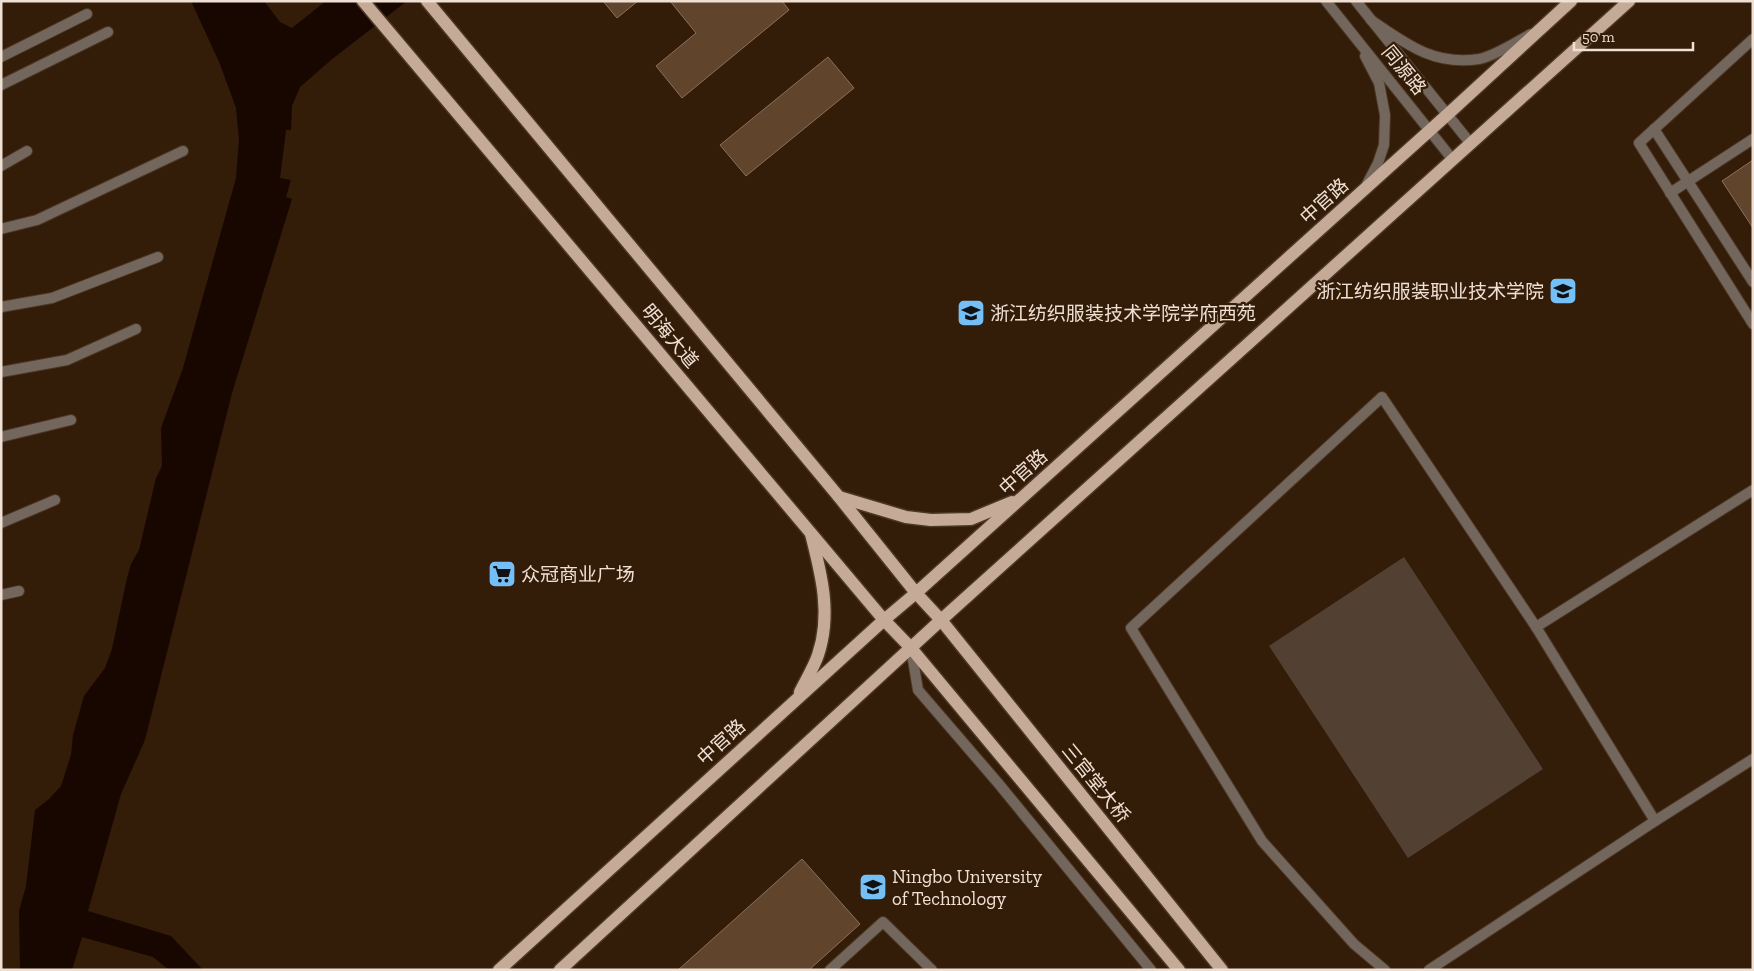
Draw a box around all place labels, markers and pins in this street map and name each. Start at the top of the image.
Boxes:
school or university icon: 浙江纺织服装职业技术学院 [1548,276,1578,306]
place label: 浙江纺织服装职业技术学院 [1316,280,1544,303]
school or university icon: 浙江纺织服装技术学院学府西苑 [956,298,986,328]
place label: 浙江纺织服装技术学院学府西苑 [990,302,1256,325]
supermarket icon: 众冠商业广场 [487,559,517,589]
place label: 众冠商业广场 [521,563,635,586]
place label: Ningbo University of Technology [892,865,1043,910]
school or university icon: Ningbo University of Technology [858,872,888,902]

